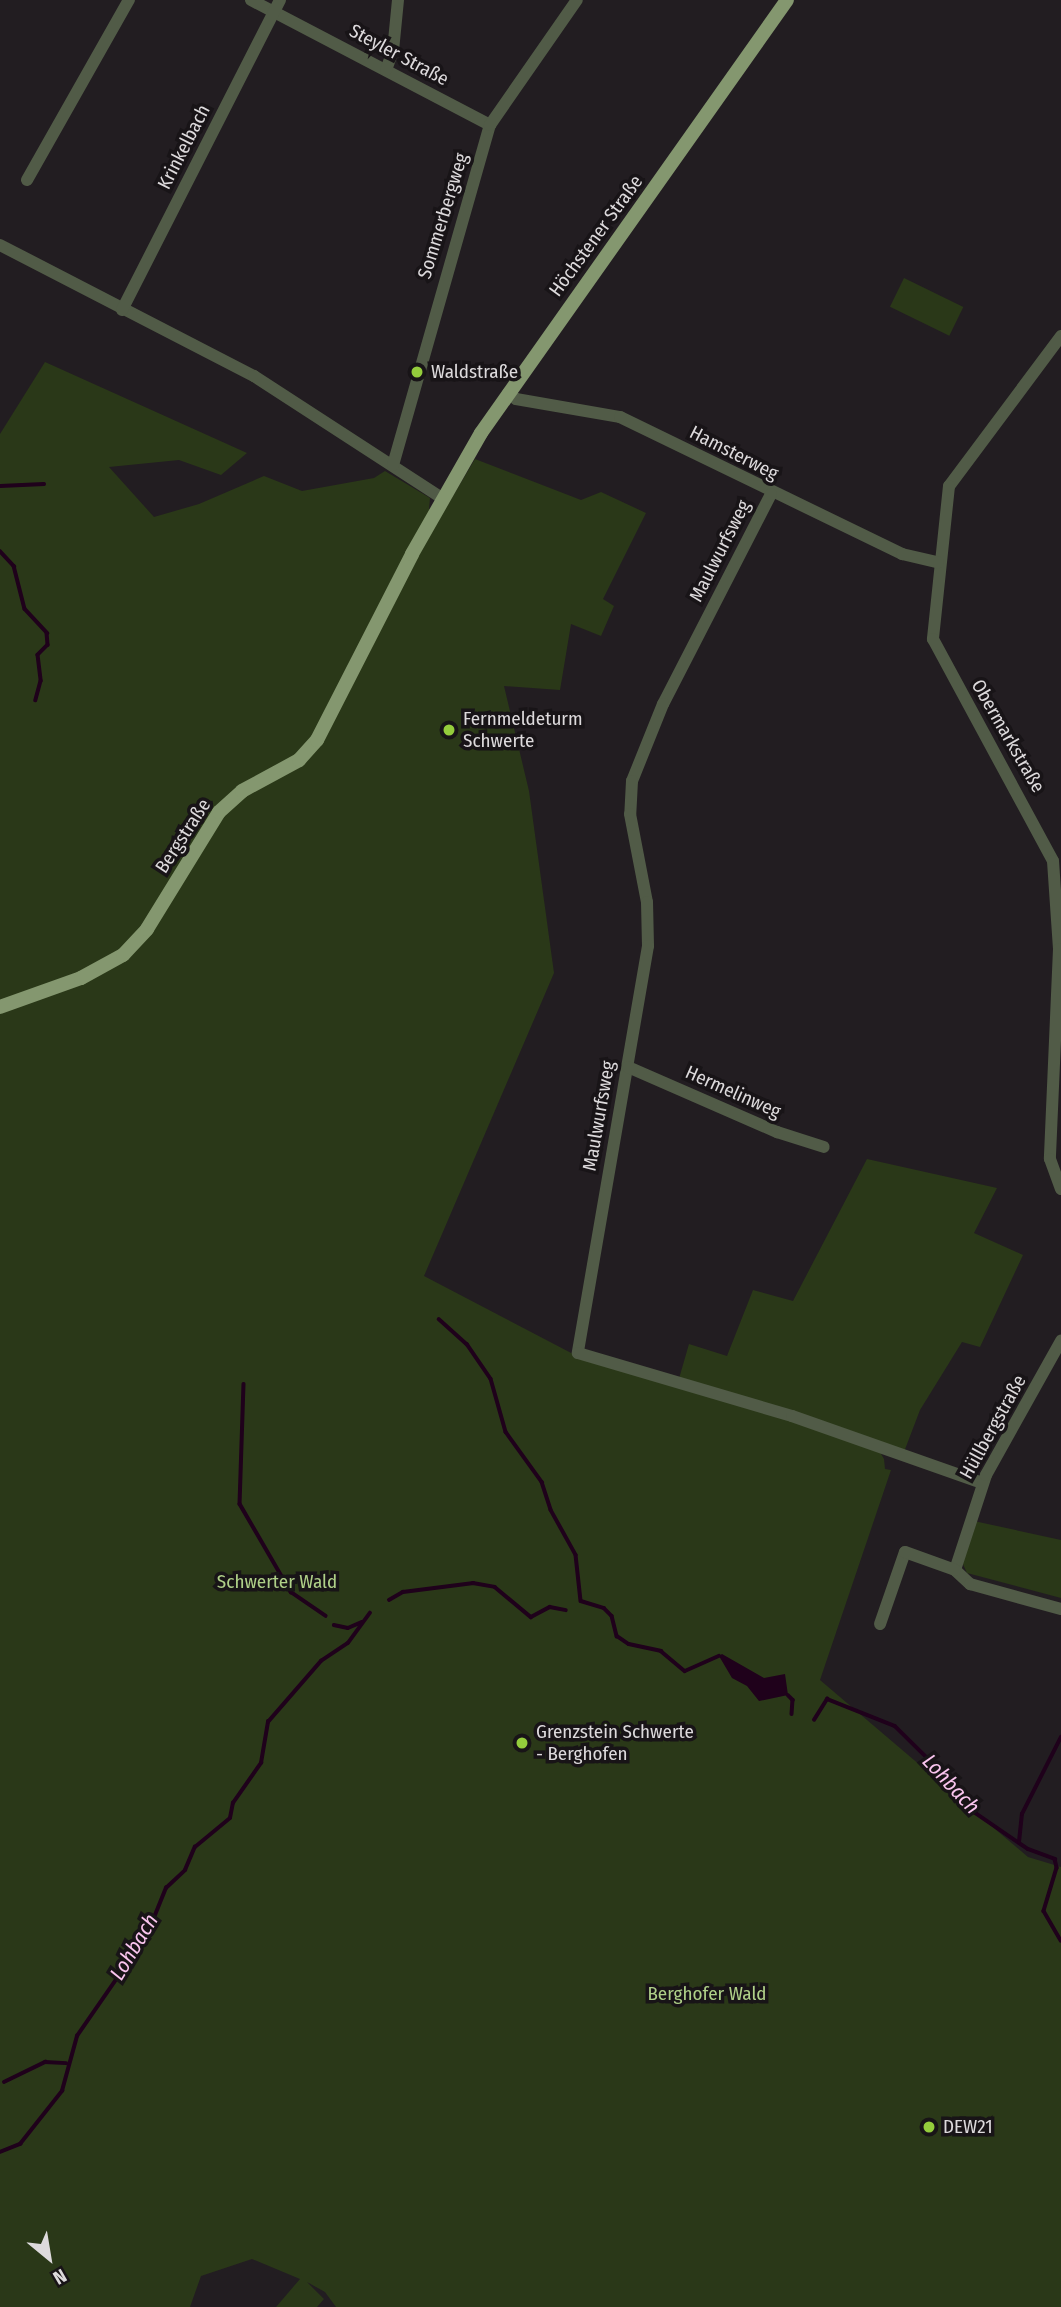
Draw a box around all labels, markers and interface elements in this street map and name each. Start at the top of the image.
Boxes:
street label: Steyler Straße [345,19,453,91]
street label: Krinkelbach [153,101,215,193]
street label: Sommerbergweg [413,150,473,282]
street label: Höchstener Straße [544,171,648,301]
place label: Waldstraße [431,361,518,383]
marker: Waldstraße [409,364,425,380]
street label: Hamsterweg [686,421,782,485]
street label: Maulwurfsweg [685,496,755,606]
street label: Obermarkstraße [966,675,1050,797]
place label: Fernmeldeturm Schwerte [463,708,583,752]
marker: Fernmeldeturm Schwerte [441,722,457,738]
street label: Bergstraße [151,794,215,878]
street label: Maulwurfsweg [578,1059,620,1173]
street label: Hermelinweg [682,1061,784,1123]
street label: Hüllbergstraße [955,1371,1031,1483]
park label: Schwerter Wald [217,1571,337,1593]
place label: Grenzstein Schwerte - Berghofen [536,1721,694,1765]
marker: Grenzstein Schwerte - Berghofen [514,1735,530,1751]
water label: Lohbach [917,1749,985,1819]
water label: Lohbach [104,1909,164,1985]
park label: Berghofer Wald [647,1983,767,2005]
place label: DEW21 [943,2116,993,2138]
marker: DEW21 [921,2119,937,2135]
north arrow [14,2223,84,2293]
text: N [49,2264,70,2289]

